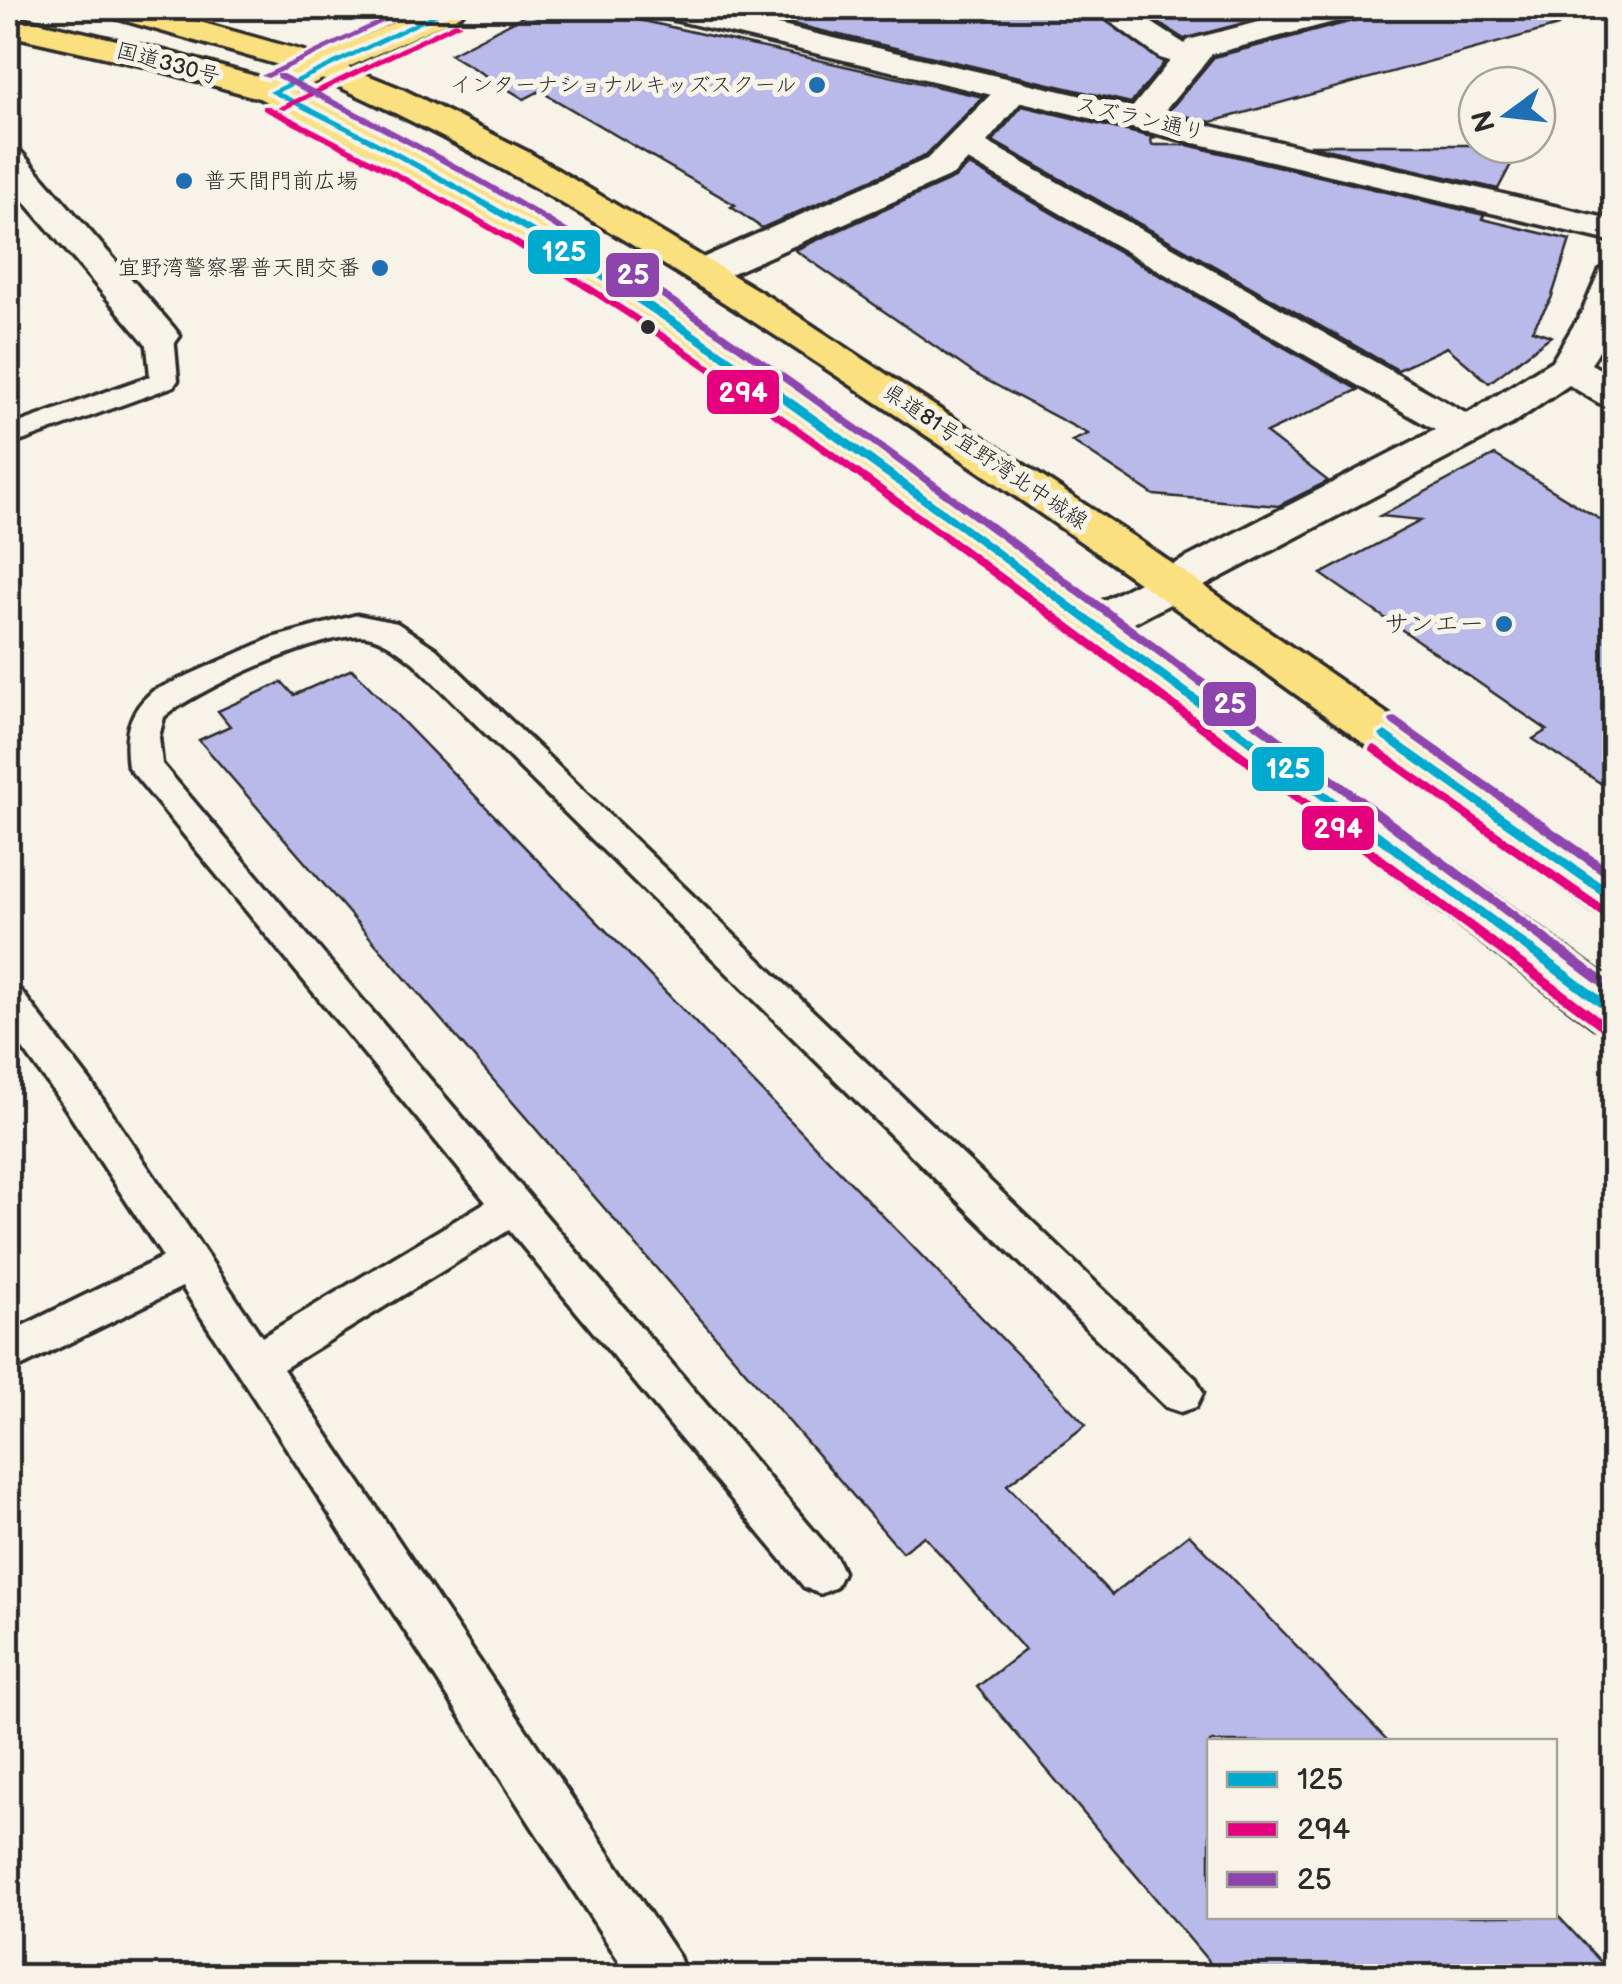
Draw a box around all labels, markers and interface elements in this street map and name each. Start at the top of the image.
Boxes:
street label: 国道330号 [113,37,223,91]
north arrow [1457,65,1557,165]
place label: インターナショナルキッズスクール [449,72,797,99]
marker: インターナショナルキッズスクール [806,74,828,96]
street label: スズラン通り [1073,91,1207,147]
text: N [1466,107,1503,136]
place label: 普天間門前広場 [204,168,358,195]
marker: 普天間門前広場 [173,170,195,192]
line badge: 125 [526,228,602,276]
text: 125 [542,236,586,269]
line badge: 25 [604,251,661,299]
place label: 宜野湾警察署普天間交番 [118,255,360,282]
marker: 宜野湾警察署普天間交番 [369,257,391,279]
text: 25 [617,259,649,292]
unlabelled marker [638,317,658,337]
line badge: 294 [705,368,781,416]
text: 294 [718,377,768,410]
street label: 県道81号宜野湾北中城線 [877,378,1093,536]
place label: サンエー [1384,609,1484,640]
marker: サンエー [1493,613,1515,635]
line badge: 25 [1201,680,1258,728]
text: 25 [1214,688,1246,721]
line badge: 125 [1250,745,1326,793]
text: 125 [1266,753,1310,786]
line badge: 294 [1300,804,1376,852]
text: 294 [1313,813,1363,846]
legend [1207,1739,1557,1919]
text: 125 [1297,1762,1344,1798]
text: 294 [1297,1812,1350,1848]
text: 25 [1297,1862,1332,1898]

